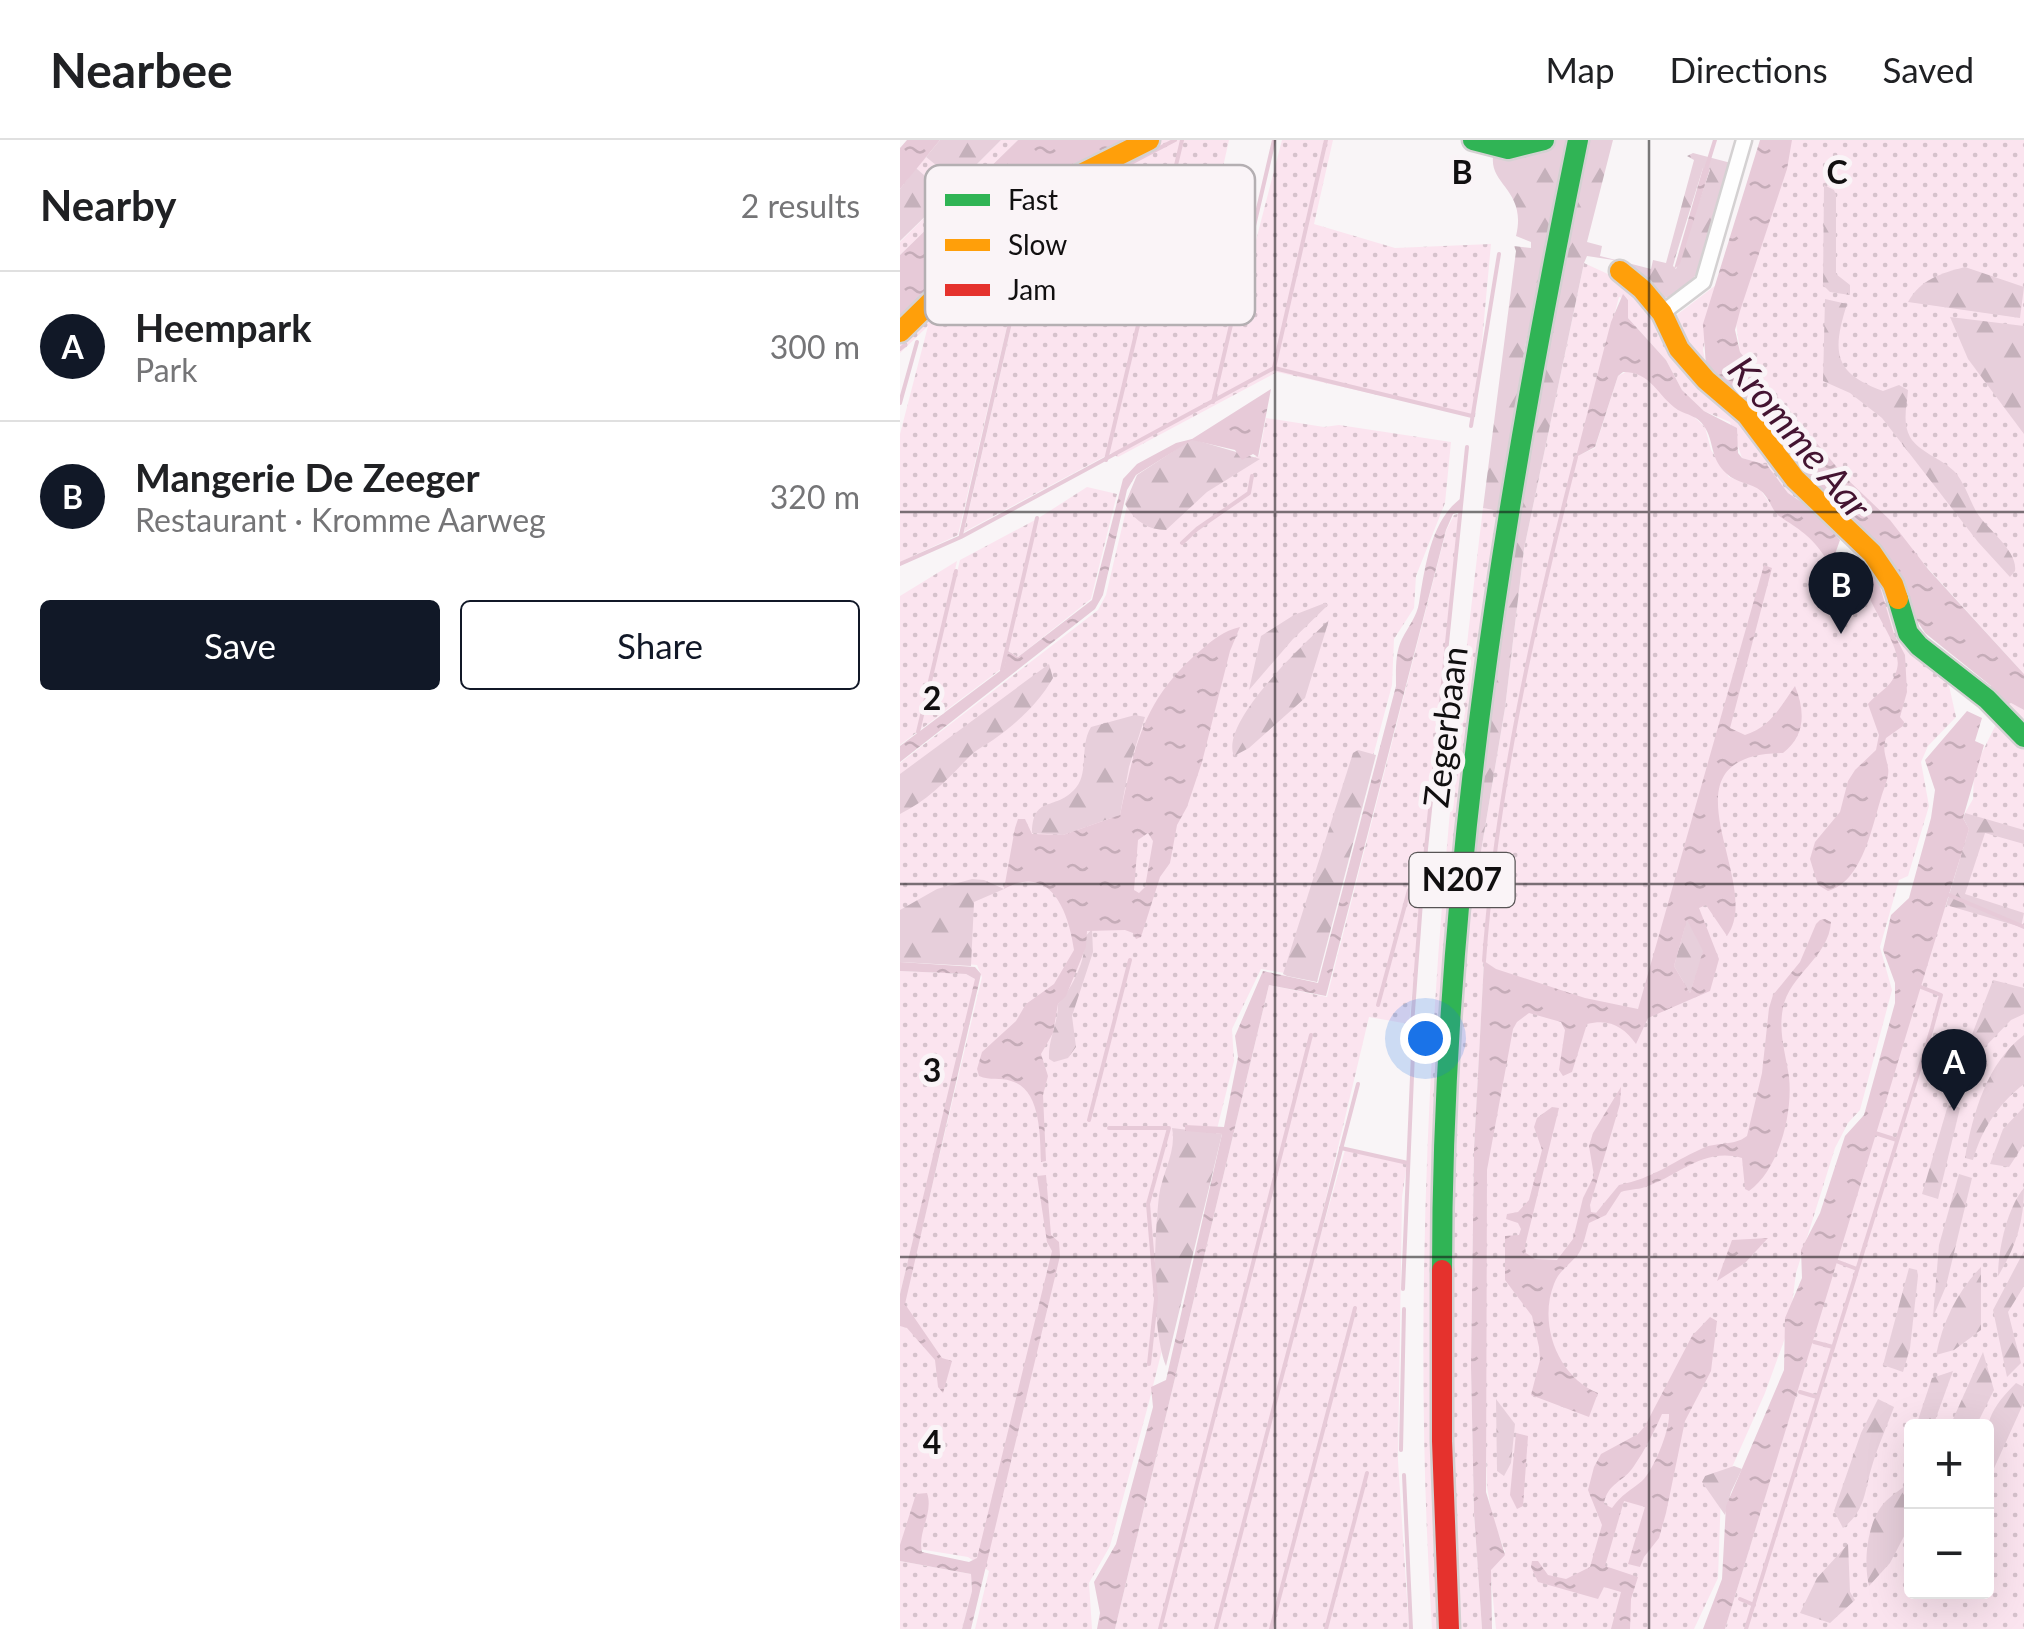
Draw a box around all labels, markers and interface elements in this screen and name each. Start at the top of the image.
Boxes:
text: Nearbee [50,41,233,98]
text: Map [1546,48,1615,90]
text: Directions [1670,48,1828,90]
text: Saved [1883,48,1974,90]
text: B [1451,152,1473,191]
text: C [1826,152,1848,191]
legend [925,165,1255,325]
text: Nearby [40,180,177,230]
text: Fast [1008,182,1058,216]
text: 2 results [741,186,860,225]
text: Slow [1008,227,1067,261]
text: Jam [1008,272,1056,306]
text: Heempark [135,304,311,350]
text: A [61,327,84,366]
text: 300 m [770,327,860,366]
water label: Kromme Aar [1720,346,1882,528]
text: Park [135,350,198,389]
text: Mangerie De Zeeger [135,454,480,500]
text: B [62,477,83,516]
text: 320 m [770,477,860,516]
text: Restaurant · Kromme Aarweg [135,500,546,539]
pin: B [1808,552,1874,634]
button: Save [40,600,440,690]
button: Share [460,600,860,690]
street label: Zegerbaan [1413,644,1475,810]
text: 2 [923,678,941,717]
road number: N207 [1410,853,1514,907]
your location [1400,1013,1451,1064]
pin: A [1922,1028,1986,1111]
text: 3 [923,1050,941,1089]
map controls [1904,1419,1994,1599]
button: + [1904,1419,1994,1509]
text: 4 [923,1422,941,1461]
button: − [1904,1509,1994,1599]

